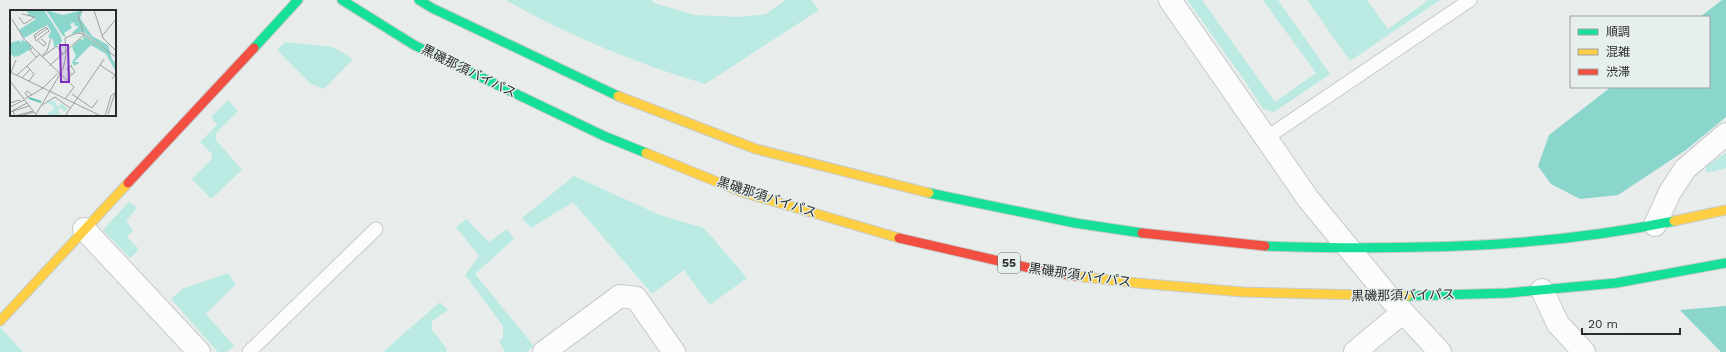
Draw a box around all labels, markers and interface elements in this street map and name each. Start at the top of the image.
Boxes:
inset map [10,10,116,116]
legend [1570,16,1710,88]
text: 順調 [1606,25,1630,39]
street label: 黒磯那須バイパス [419,42,519,100]
text: 混雑 [1606,45,1630,59]
text: 渋滞 [1606,65,1630,79]
street label: 黒磯那須バイパス [715,174,819,220]
road number: 55 [998,253,1020,273]
street label: 黒磯那須バイパス [1028,260,1132,290]
street label: 黒磯那須バイパス [1351,287,1455,303]
scale bar [1582,310,1680,336]
text: 20 m [1588,317,1618,331]

